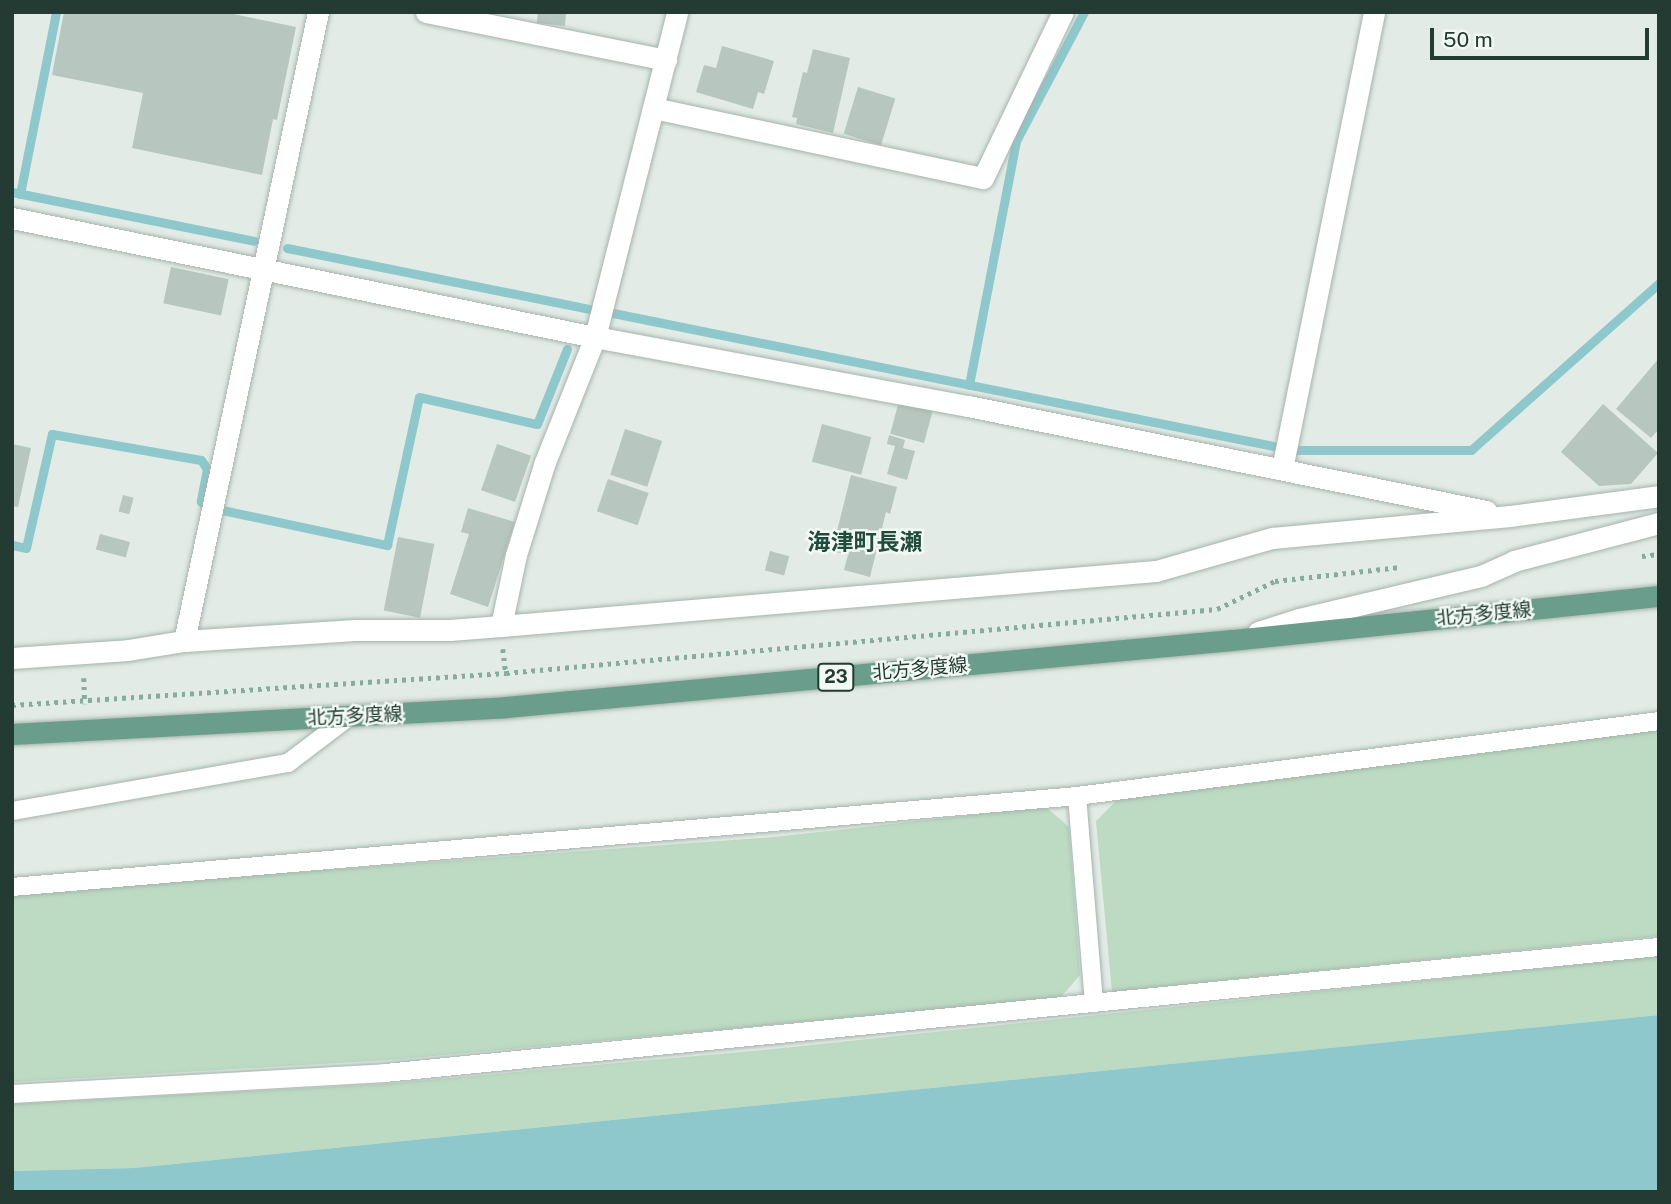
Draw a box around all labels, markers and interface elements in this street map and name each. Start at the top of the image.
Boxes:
scale bar [1433,14,1652,58]
text: 50 m [1443,27,1493,52]
district label: 海津町長瀬 [808,528,922,556]
street label: 北方多度線 [1436,598,1532,630]
street label: 北方多度線 [872,654,968,684]
road number: 23 [817,662,855,692]
street label: 北方多度線 [307,702,403,730]

